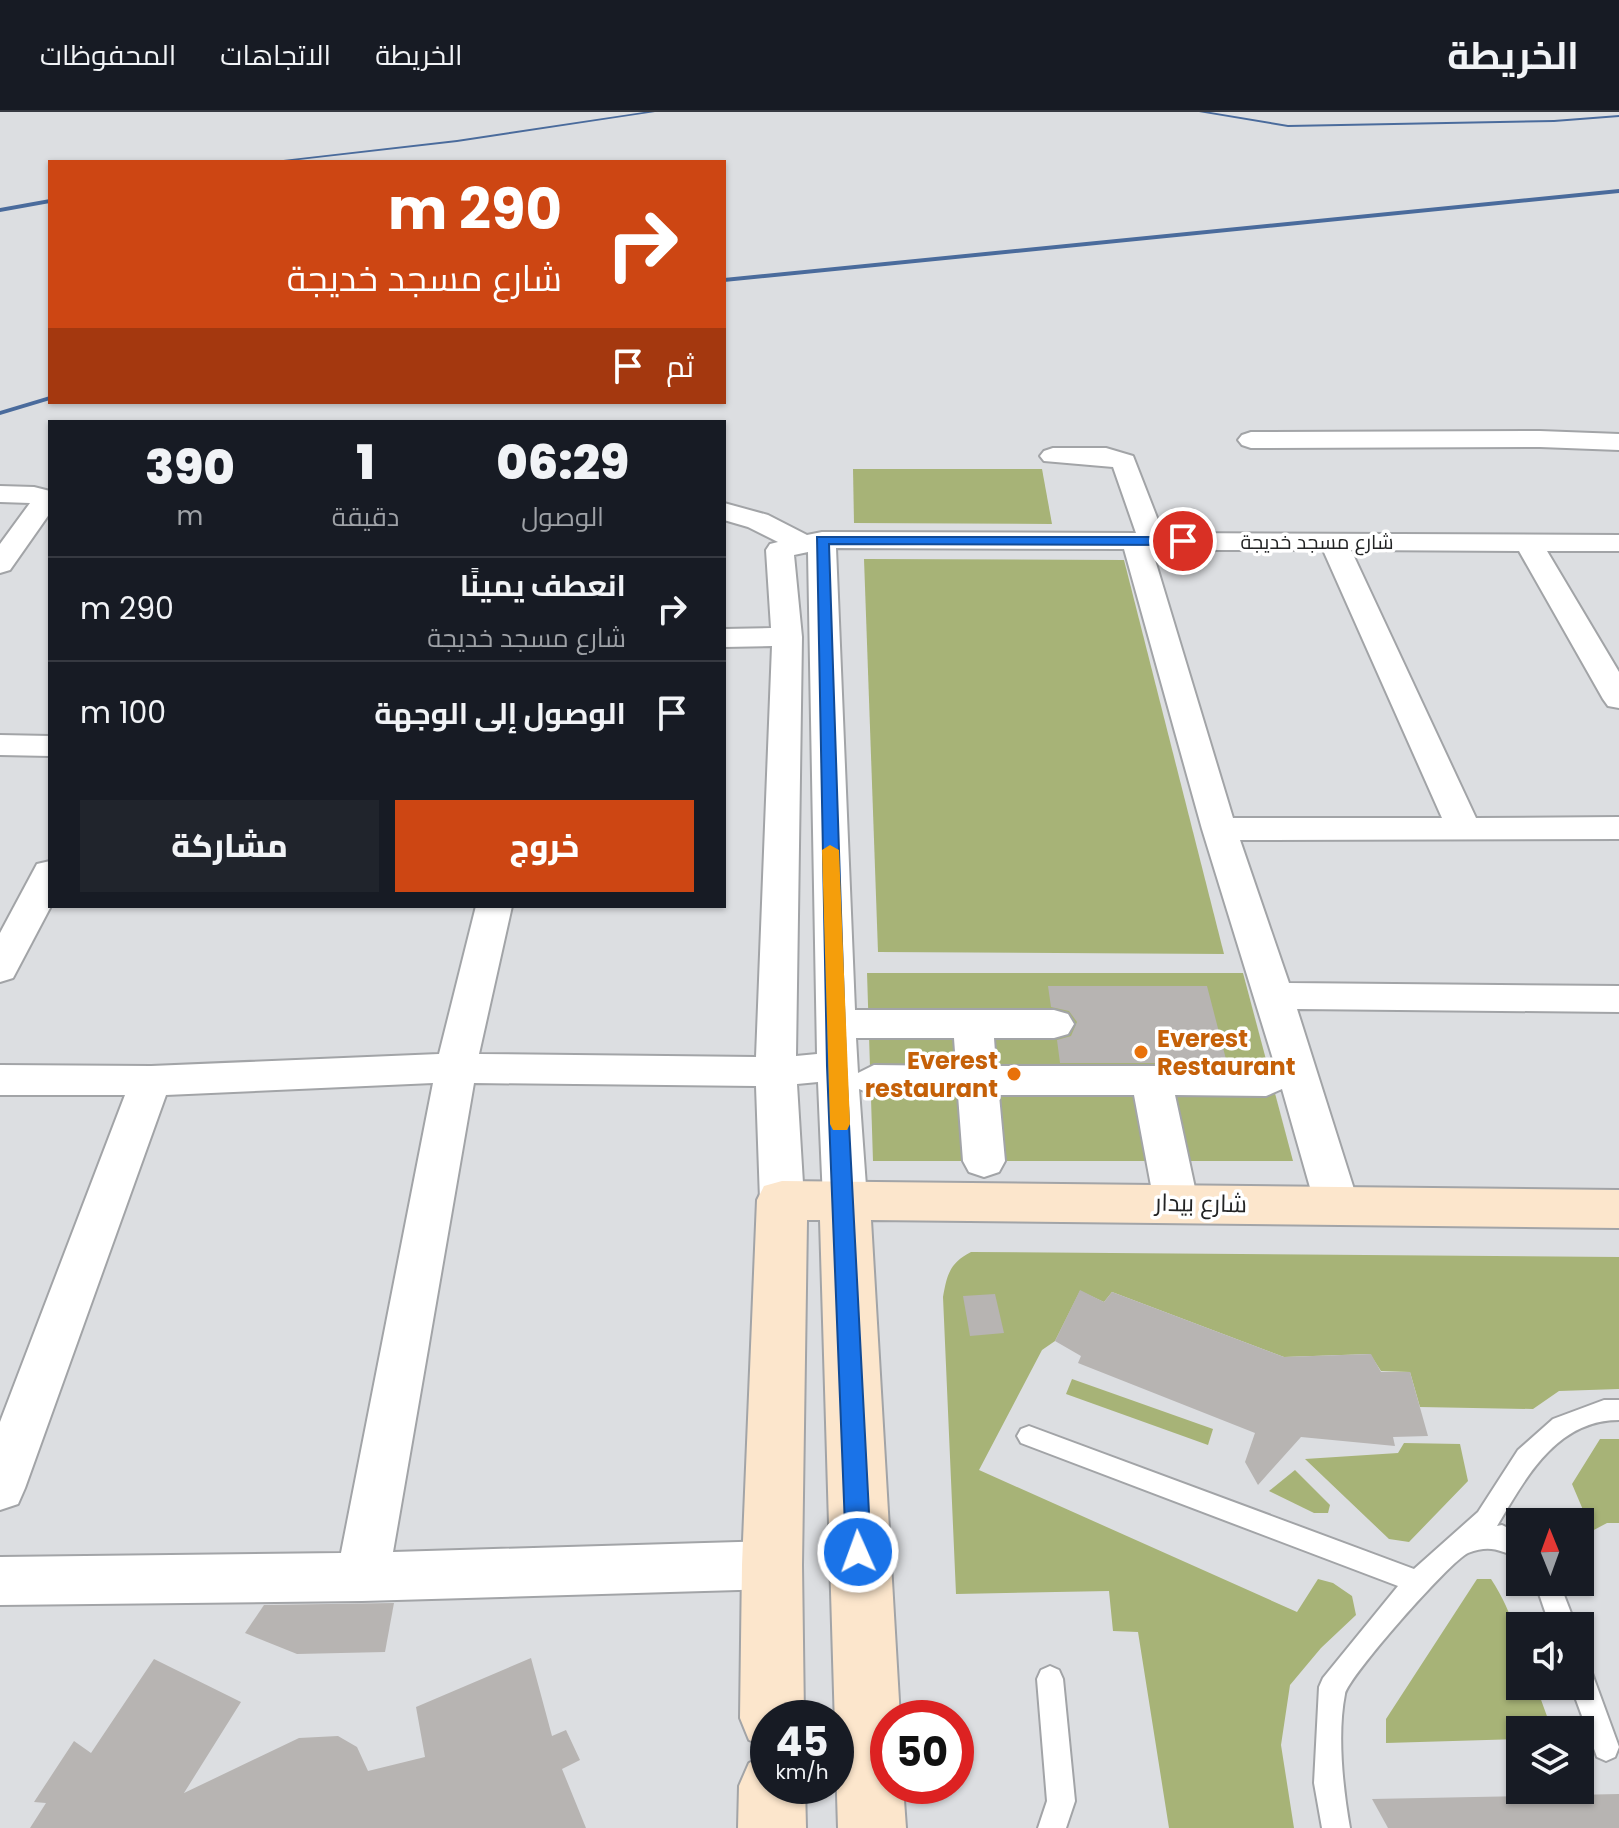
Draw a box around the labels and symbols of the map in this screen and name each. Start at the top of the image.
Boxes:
pin [1149,507,1217,575]
street label: شارع مسجد خديجة [1241,528,1393,556]
place label: Everest Restaurant [1157,1022,1296,1083]
marker: Everest Restaurant [1132,1043,1150,1061]
place label: Everest restaurant [865,1044,998,1105]
marker: Everest restaurant [1005,1065,1023,1083]
street label: شارع بيدار [1153,1186,1247,1220]
north arrow [1506,1508,1594,1596]
position arrow [816,1510,900,1594]
speed limit sign: 50 [870,1700,974,1804]

